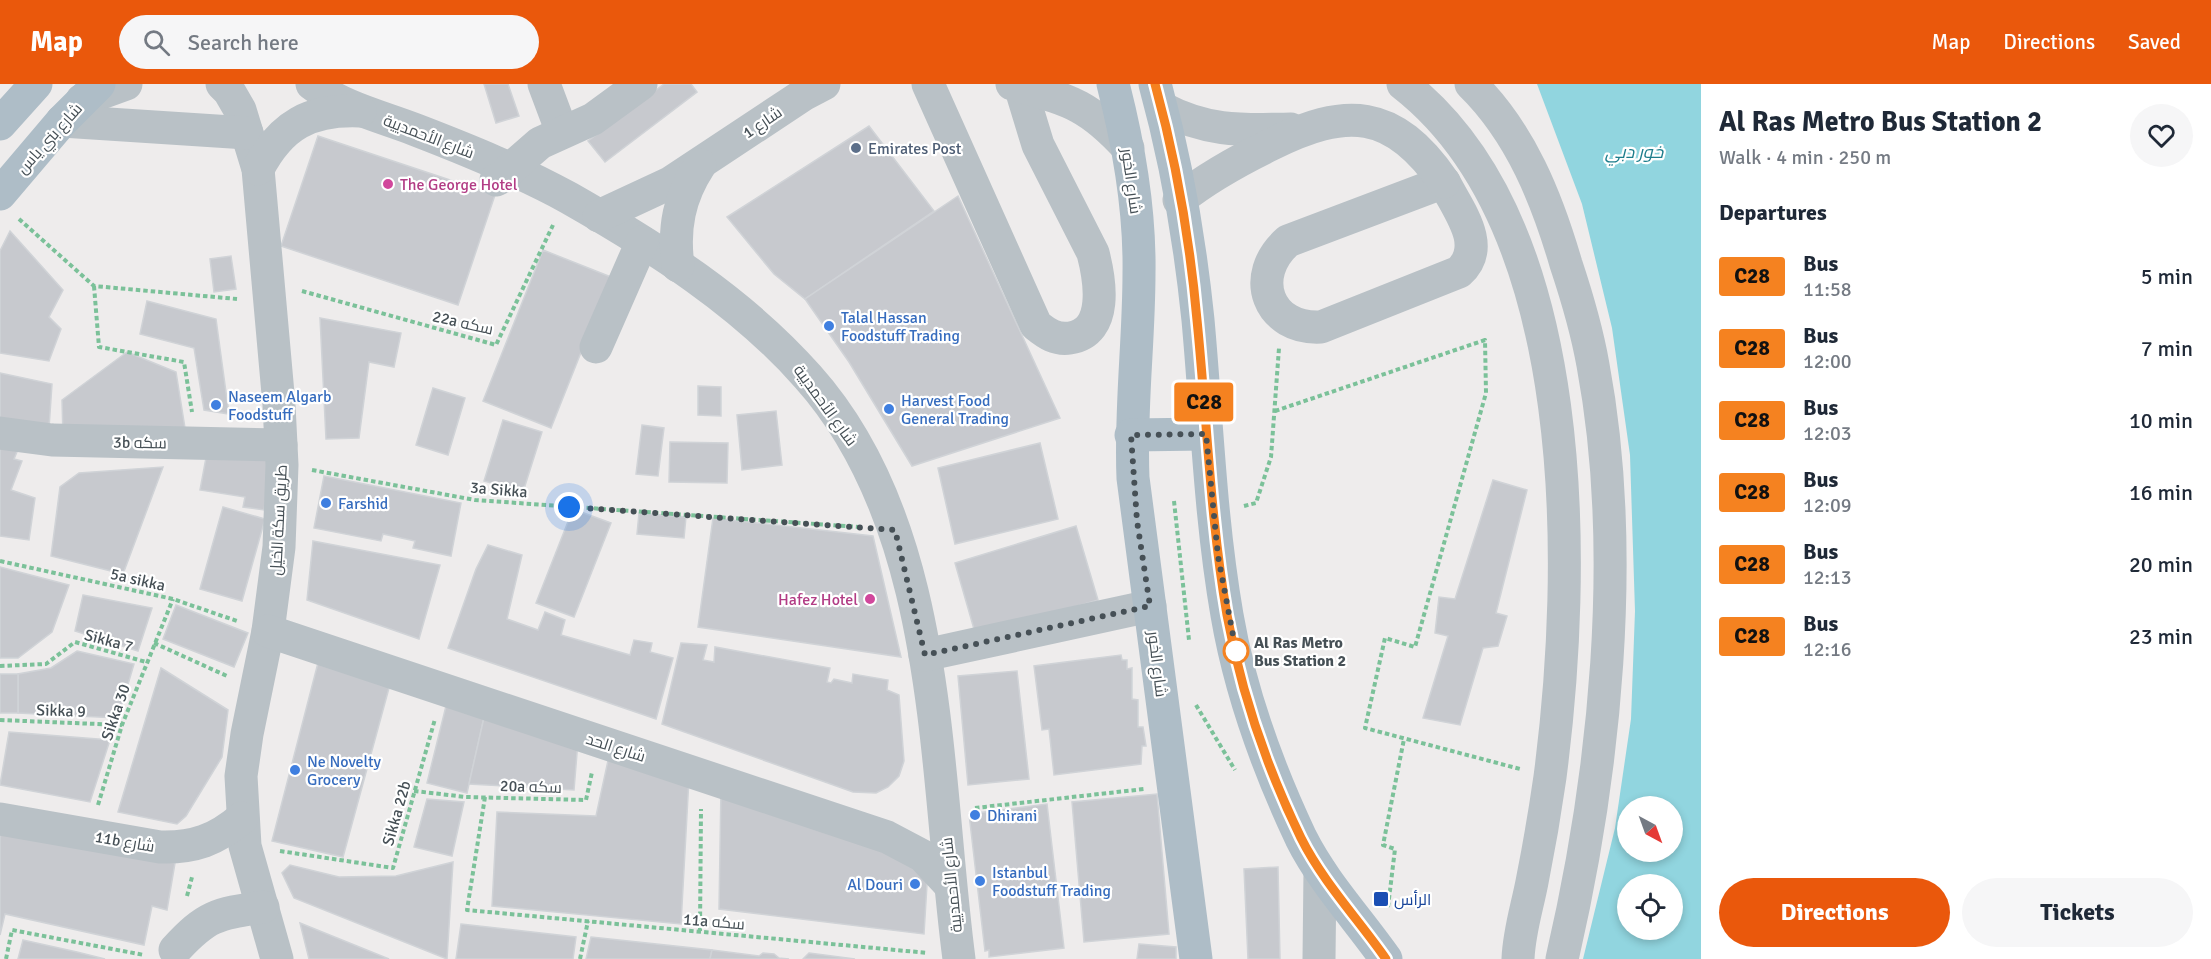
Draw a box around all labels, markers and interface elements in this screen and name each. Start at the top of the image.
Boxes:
search box [119,15,539,69]
text: Map [30,25,83,59]
icon: search [140,26,173,59]
text: Search here [188,29,299,56]
text: Map [1932,29,1970,55]
text: Directions [2003,29,2095,55]
text: Saved [2128,29,2181,55]
street label: شارع بني ياس [13,99,89,180]
street label: شارع 1 [739,102,787,144]
button: heart [2130,104,2193,167]
text: Al Ras Metro Bus Station 2 [1719,105,2042,139]
street label: شارع الأحمديية [380,110,477,164]
place label: Emirates Post [868,139,962,159]
marker: Emirates Post [849,141,863,155]
water label: خور دبي [1605,141,1664,166]
text: Walk · 4 min · 250 m [1719,145,1891,170]
street label: شارع الخور [1115,146,1146,216]
place label: The George Hotel [400,175,518,195]
marker: The George Hotel [381,177,395,191]
text: Departures [1719,199,1827,226]
text: Bus [1803,250,1838,277]
text: C28 [1734,263,1770,289]
text: 5 min [2141,263,2193,290]
text: 11:58 [1803,277,1852,302]
street label: 22a سكه [430,306,495,340]
place label: Talal Hassan Foodstuff Trading [841,308,960,346]
marker: Talal Hassan Foodstuff Trading [822,319,836,333]
text: Bus [1803,322,1838,349]
text: C28 [1734,335,1770,361]
text: 7 min [2141,335,2193,362]
text: 12:00 [1803,349,1852,374]
street label: شارع الأحمديية [788,361,861,451]
line badge: C28 [1170,382,1238,422]
place label: Naseem Algarb Foodstuff [228,387,331,425]
text: C28 [1186,389,1222,415]
place label: Harvest Food General Trading [901,391,1009,429]
text: Bus [1803,394,1838,421]
marker: Naseem Algarb Foodstuff [209,398,223,412]
marker: Harvest Food General Trading [882,402,896,416]
text: C28 [1734,407,1770,433]
text: 10 min [2129,407,2193,434]
text: 12:03 [1803,421,1852,446]
street label: 3b سكه [113,433,167,453]
street label: طريق سكة الخيل [266,464,292,576]
text: Bus [1803,466,1838,493]
street label: 3a Sikka [469,478,529,502]
text: C28 [1734,479,1770,505]
text: 16 min [2129,479,2193,506]
your location [554,492,584,522]
text: 12:09 [1803,493,1852,518]
place label: Farshid [338,494,388,514]
marker: Farshid [319,496,333,510]
text: Bus [1803,538,1838,565]
text: C28 [1734,551,1770,577]
text: 20 min [2129,551,2193,578]
street label: 5a sikka [108,564,167,596]
text: 12:13 [1803,565,1852,590]
place label: Hafez Hotel [778,590,858,610]
marker: Hafez Hotel [863,592,877,606]
text: Bus [1803,610,1838,637]
text: C28 [1734,623,1770,649]
text: 23 min [2129,623,2193,650]
street label: Sikka 7 [82,625,135,657]
street label: شارع الخور [1142,629,1171,698]
place label: Al Ras Metro Bus Station 2 [1254,633,1346,671]
text: 12:16 [1803,637,1852,662]
marker: Al Ras Metro Bus Station 2 [1223,638,1249,664]
street label: Sikka 30 [97,682,135,743]
street label: Sikka 9 [36,700,86,722]
street label: شارع الحد [583,729,648,768]
place label: Ne Novelty Grocery [307,752,382,790]
marker: Ne Novelty Grocery [288,763,302,777]
street label: 20a سكه [500,776,562,798]
street label: Sikka 22b [378,778,416,848]
north arrow [1617,796,1683,862]
map controls [1617,796,1683,940]
place label: Dhirani [987,806,1037,826]
marker: Dhirani [968,808,982,822]
street label: 11b شارع [93,827,156,858]
street label: شارع الأحمديية [937,836,968,933]
place label: Istanbul Foodstuff Trading [992,863,1111,901]
marker: Istanbul Foodstuff Trading [973,874,987,888]
button: locate [1617,874,1683,940]
place label: Al Douri [847,875,903,895]
marker: Al Douri [908,877,922,891]
button: Directions [1719,878,1950,947]
button: Tickets [1962,878,2193,947]
marker: الرأس [1372,890,1390,908]
place label: الرأس [1394,890,1431,910]
street label: 11a سكه [682,909,746,935]

